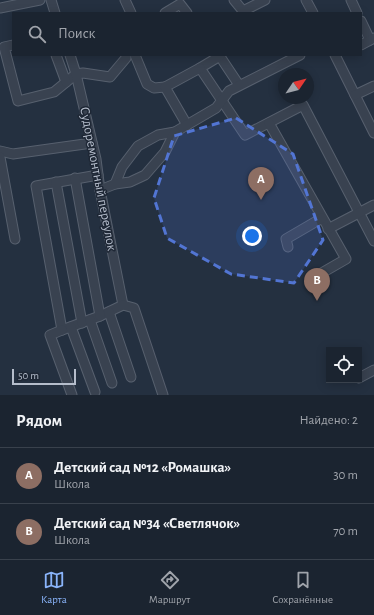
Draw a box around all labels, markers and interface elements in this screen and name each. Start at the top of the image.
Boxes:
search box [12,12,362,56]
icon: search [26,23,48,45]
text: Поиск [58,26,96,41]
north arrow [278,68,314,104]
street label: Судоремонтный переулок [77,106,119,253]
pin: A [248,167,274,200]
your location [242,226,262,246]
pin: B [304,268,330,301]
map controls [326,347,362,383]
button: locate [326,347,362,383]
scale bar [12,367,76,386]
text: 50 m [18,370,39,381]
text: Рядом [16,412,62,429]
text: Найдено: 2 [300,414,358,427]
text: Детский сад №12 «Ромашка» [54,460,231,475]
text: A [25,469,33,482]
text: 30 m [333,469,358,482]
text: Школа [54,478,90,491]
text: Детский сад №34 «Светлячок» [54,516,240,531]
text: B [25,525,33,538]
text: 70 m [333,525,358,538]
text: Школа [54,534,90,547]
tab: Карта [41,569,67,606]
tab: Маршрут [149,569,190,606]
tab: Сохранённые [272,569,333,606]

